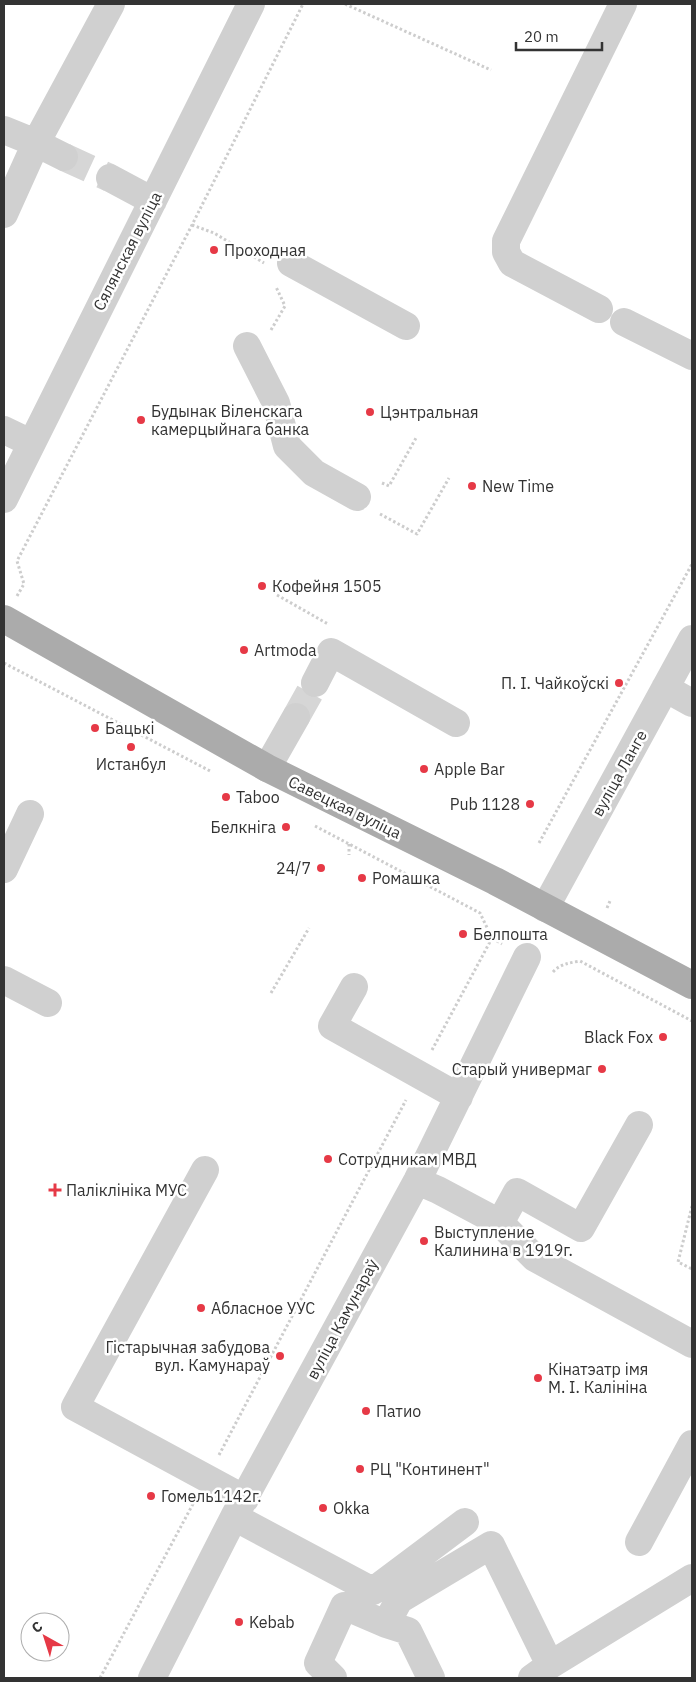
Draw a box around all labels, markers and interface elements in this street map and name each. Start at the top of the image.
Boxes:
scale bar [516,20,602,52]
text: 20 m [524,27,559,46]
street label: Сялянская вуліца [88,188,166,314]
place label: Проходная [224,240,306,260]
marker: Проходная [208,244,220,256]
place label: Будынак Віленскага камерцыйнага банка [151,401,310,439]
place label: Цэнтральная [380,402,479,422]
marker: Цэнтральная [364,406,376,418]
marker: Будынак Віленскага камерцыйнага банка [135,414,147,426]
place label: New Time [482,476,554,496]
marker: New Time [466,480,478,492]
place label: Кофейня 1505 [272,576,382,596]
marker: Кофейня 1505 [256,580,268,592]
place label: Artmoda [254,640,317,660]
marker: Artmoda [238,644,250,656]
place label: П. І. Чайкоўскі [501,673,609,693]
marker: П. І. Чайкоўскі [613,677,625,689]
place label: Бацькі [105,718,154,738]
marker: Бацькі [89,722,101,734]
street label: вуліца Ланге [587,726,651,820]
marker: Истанбул [125,741,137,753]
place label: Истанбул [96,754,166,774]
place label: Apple Bar [434,759,505,779]
marker: Apple Bar [418,763,430,775]
street label: Савецкая вуліца [285,771,405,843]
place label: Taboo [236,787,280,807]
marker: Taboo [220,791,232,803]
place label: Pub 1128 [450,794,520,814]
marker: Pub 1128 [524,798,536,810]
place label: Белкніга [211,817,276,837]
marker: Белкніга [280,821,292,833]
place label: 24/7 [276,858,311,878]
marker: 24/7 [315,862,327,874]
place label: Ромашка [372,868,440,888]
marker: Ромашка [356,872,368,884]
place label: Белпошта [473,924,548,944]
marker: Белпошта [457,928,469,940]
place label: Black Fox [584,1027,653,1047]
marker: Black Fox [657,1031,669,1043]
place label: Старый универмаг [452,1059,592,1079]
marker: Старый универмаг [596,1063,608,1075]
place label: Сотрудникам МВД [338,1149,477,1169]
marker: Сотрудникам МВД [322,1153,334,1165]
place label: Паліклініка МУС [66,1180,187,1200]
marker: Паліклініка МУС [48,1183,62,1197]
place label: Выступление Калинина в 1919г. [434,1222,573,1260]
marker: Выступление Калинина в 1919г. [418,1235,430,1247]
street label: вуліца Камунараў [302,1255,382,1383]
place label: Абласное УУС [211,1298,315,1318]
marker: Абласное УУС [195,1302,207,1314]
place label: Гістарычная забудова вул. Камунараў [106,1337,270,1375]
marker: Гістарычная забудова вул. Камунараў [274,1350,286,1362]
place label: Кінатэатр імя М. І. Калініна [548,1359,648,1397]
marker: Кінатэатр імя М. І. Калініна [532,1372,544,1384]
place label: Патио [376,1401,421,1421]
marker: Патио [360,1405,372,1417]
place label: РЦ "Континент" [370,1459,490,1479]
marker: РЦ "Континент" [354,1463,366,1475]
place label: Гомель1142г. [161,1486,262,1506]
marker: Гомель1142г. [145,1490,157,1502]
place label: Okka [333,1498,370,1518]
marker: Okka [317,1502,329,1514]
north arrow [20,1612,70,1662]
place label: Kebab [249,1612,295,1632]
marker: Kebab [233,1616,245,1628]
text: С [28,1617,46,1637]

